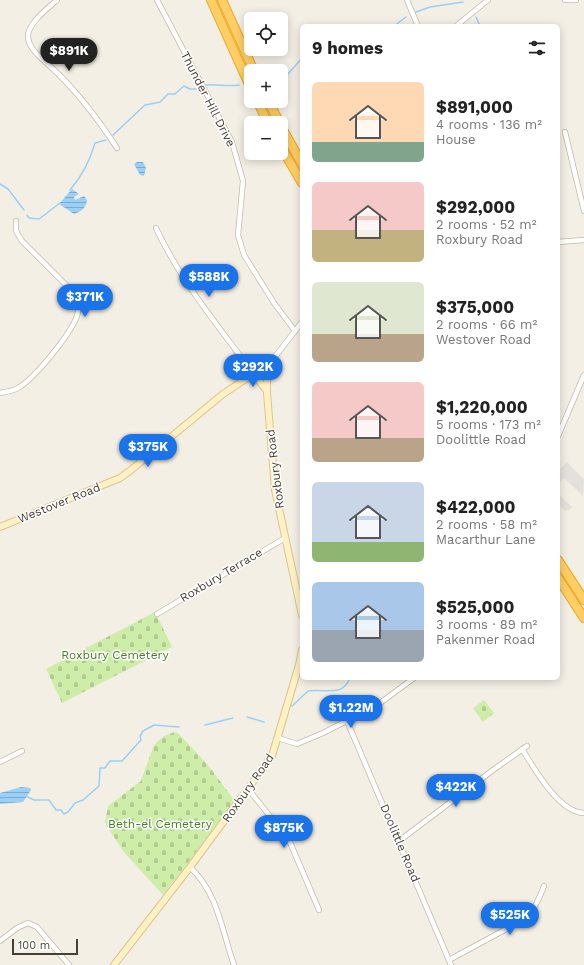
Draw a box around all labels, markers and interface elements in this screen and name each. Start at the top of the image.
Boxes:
map controls [244,12,288,160]
button: locate [244,12,288,56]
icon: filters [526,37,548,59]
pin: $891K [41,38,97,72]
text: 9 homes [312,38,383,58]
text: $891K [49,43,89,58]
street label: Thunder Hill Drive [178,49,238,149]
button: + [244,64,288,108]
text: $891,000 [436,97,513,117]
icon: home [344,98,392,146]
button: − [244,116,288,160]
text: 4 rooms · 136 m² [436,117,542,132]
text: House [436,132,476,147]
text: $292,000 [436,197,515,217]
icon: home [344,198,392,246]
text: 2 rooms · 52 m² [436,217,536,232]
text: Roxbury Road [436,232,523,247]
pin: $588K [181,264,237,298]
text: $588K [188,269,230,284]
pin: $371K [57,284,113,318]
text: $371K [66,289,104,304]
text: $375,000 [436,297,514,317]
icon: home [344,298,392,346]
text: 2 rooms · 66 m² [436,317,537,332]
text: Westover Road [436,332,531,347]
pin: $292K [225,354,281,388]
text: $292K [233,359,273,374]
text: $1,220,000 [436,397,528,417]
icon: home [344,398,392,446]
text: 5 rooms · 173 m² [436,417,541,432]
street label: Roxbury Road [263,428,287,510]
text: Doolittle Road [436,432,526,447]
pin: $375K [120,434,176,468]
text: $375K [128,439,168,454]
street label: Westover Road [16,480,102,526]
text: $422,000 [436,497,516,517]
icon: home [344,498,392,546]
text: 2 rooms · 58 m² [436,517,537,532]
text: Macarthur Lane [436,532,536,547]
street label: Roxbury Terrace [177,545,265,605]
text: $525,000 [436,597,514,617]
icon: home [344,598,392,646]
text: 3 rooms · 89 m² [436,617,537,632]
text: Pakenmer Road [436,632,535,647]
park label: Roxbury Cemetery [61,648,169,662]
pin: $1.22M [318,695,384,729]
text: $1.22M [328,700,374,715]
street label: Roxbury Road [219,751,277,825]
pin: $422K [428,774,484,808]
text: $422K [435,779,477,794]
street label: Doolittle Road [377,802,423,884]
pin: $875K [256,815,312,849]
park label: Beth-el Cemetery [108,817,213,831]
text: $875K [264,820,304,835]
pin: $525K [482,902,538,936]
text: $525K [490,907,530,922]
scale bar [12,937,78,956]
text: 100 m [18,939,50,952]

